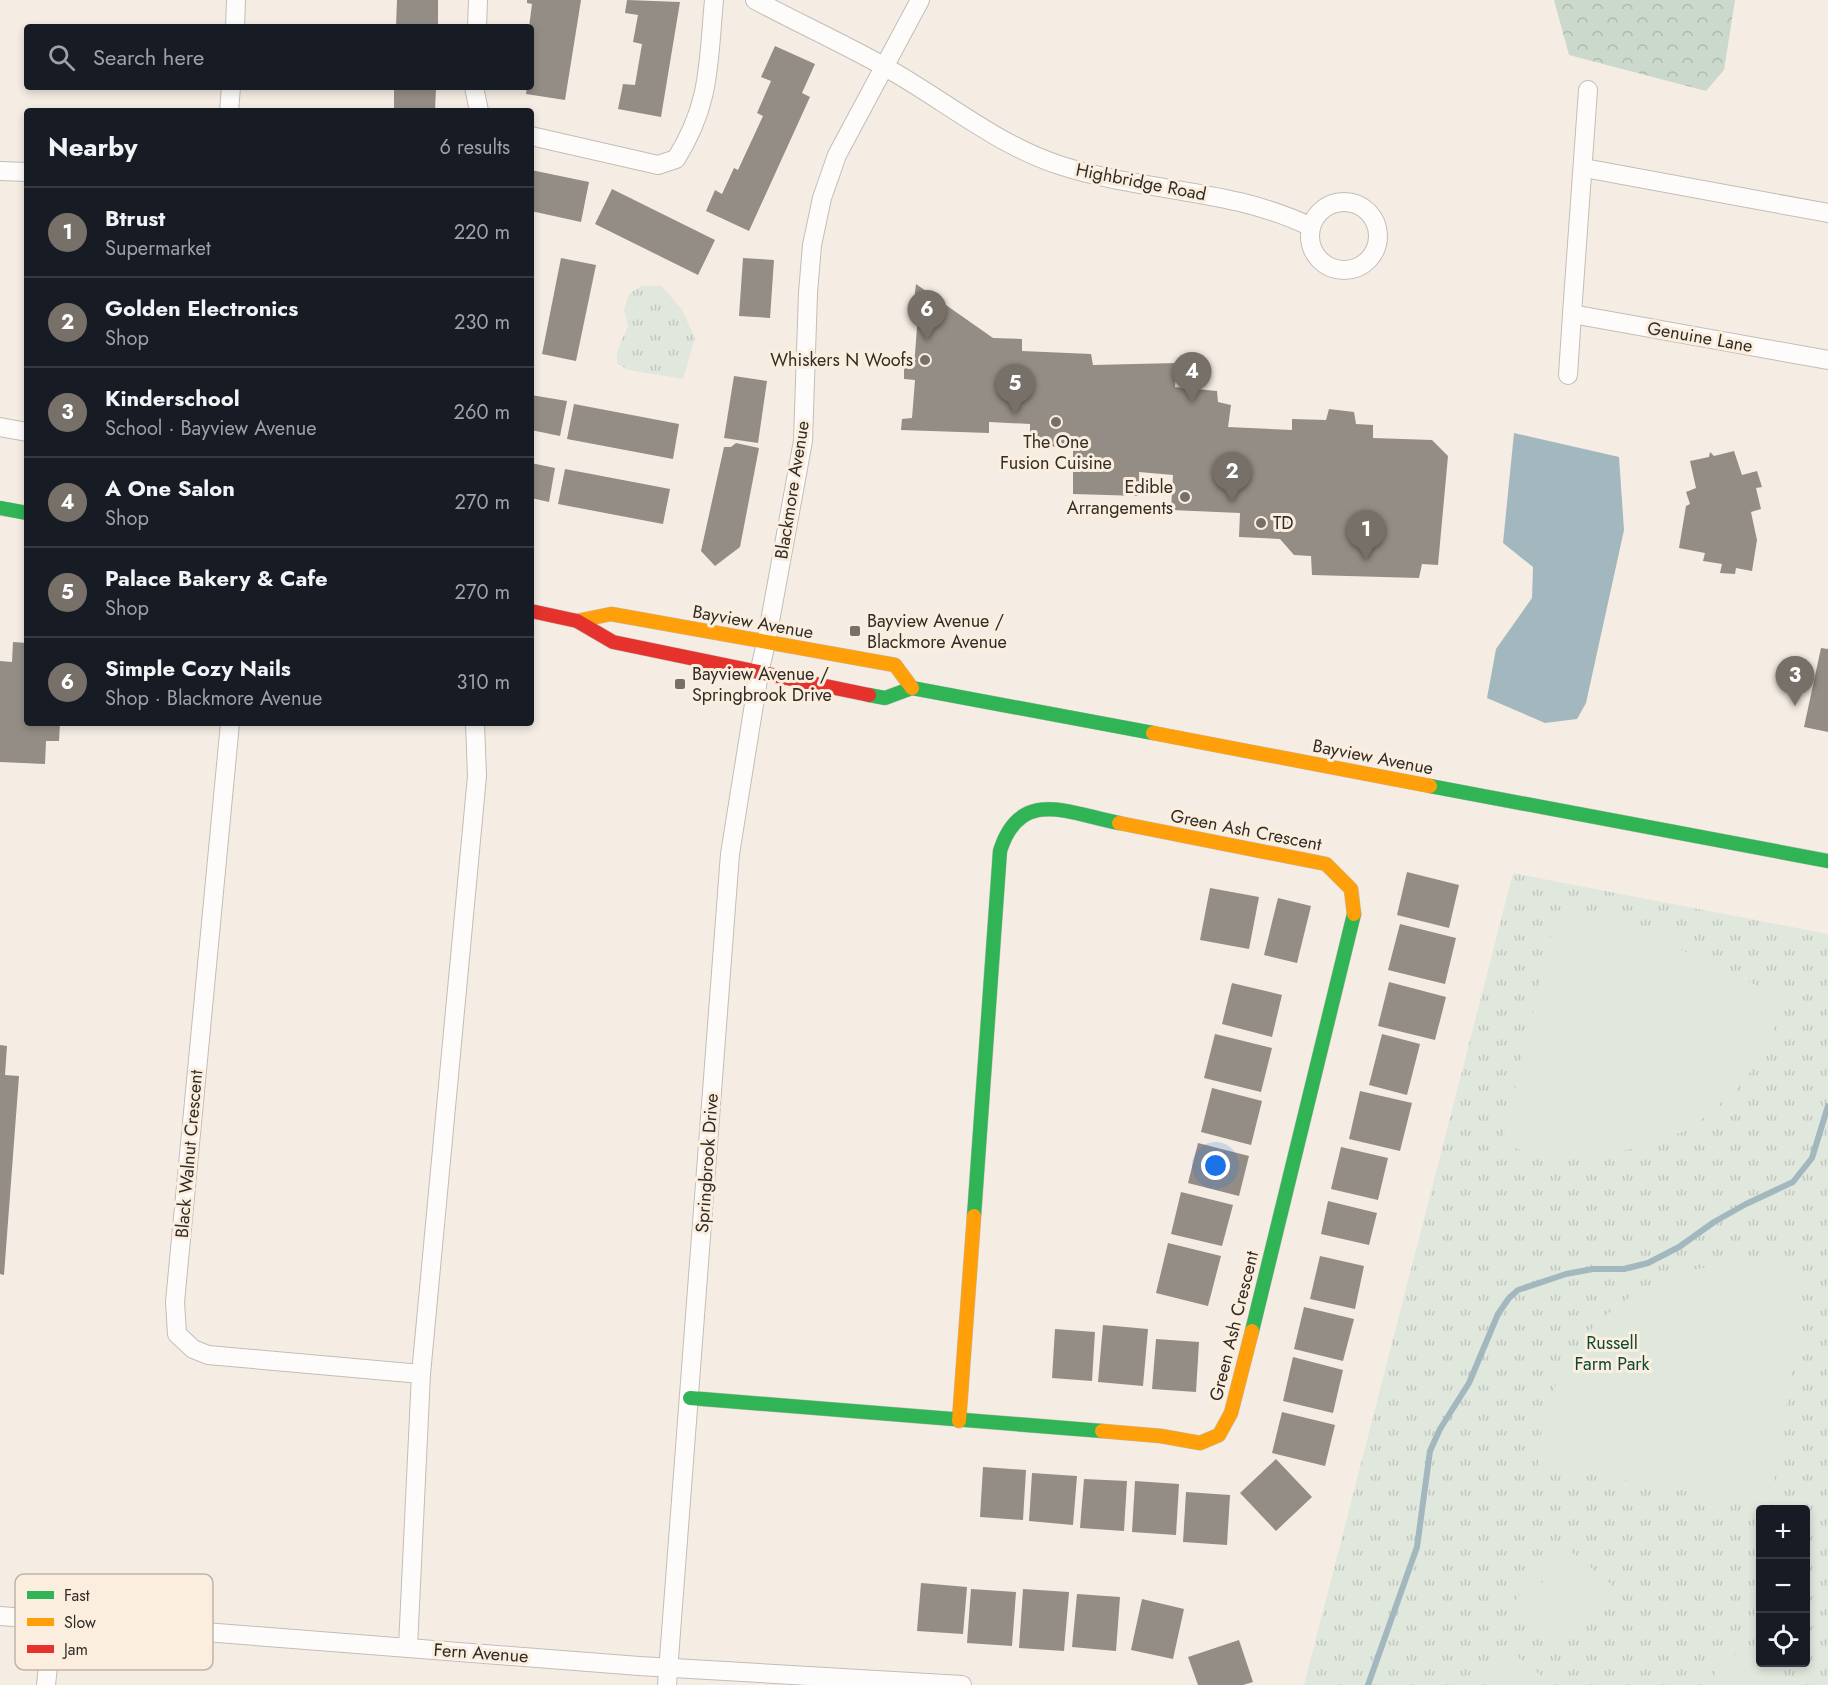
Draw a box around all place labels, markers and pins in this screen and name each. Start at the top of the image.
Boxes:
pin: 6 [908,290,946,340]
place label: Whiskers N Woofs [770,347,913,373]
pin: 4 [1172,352,1212,402]
marker: Whiskers N Woofs [918,353,932,367]
pin: 5 [996,364,1034,414]
marker: The One Fusion Cuisine [1049,415,1063,429]
place label: The One Fusion Cuisine [1000,429,1112,476]
pin: 2 [1212,452,1252,502]
place label: Edible Arrangements [1067,474,1173,521]
marker: Edible Arrangements [1178,490,1192,504]
place label: TD [1273,510,1294,536]
pin: 1 [1346,510,1386,560]
marker: TD [1254,516,1268,530]
place label: Bayview Avenue / Blackmore Avenue [867,608,1007,655]
marker: Bayview Avenue / Blackmore Avenue [848,624,862,638]
pin: 3 [1776,656,1814,706]
place label: Bayview Avenue / Springbrook Drive [692,661,832,708]
marker: Bayview Avenue / Springbrook Drive [673,677,687,691]

